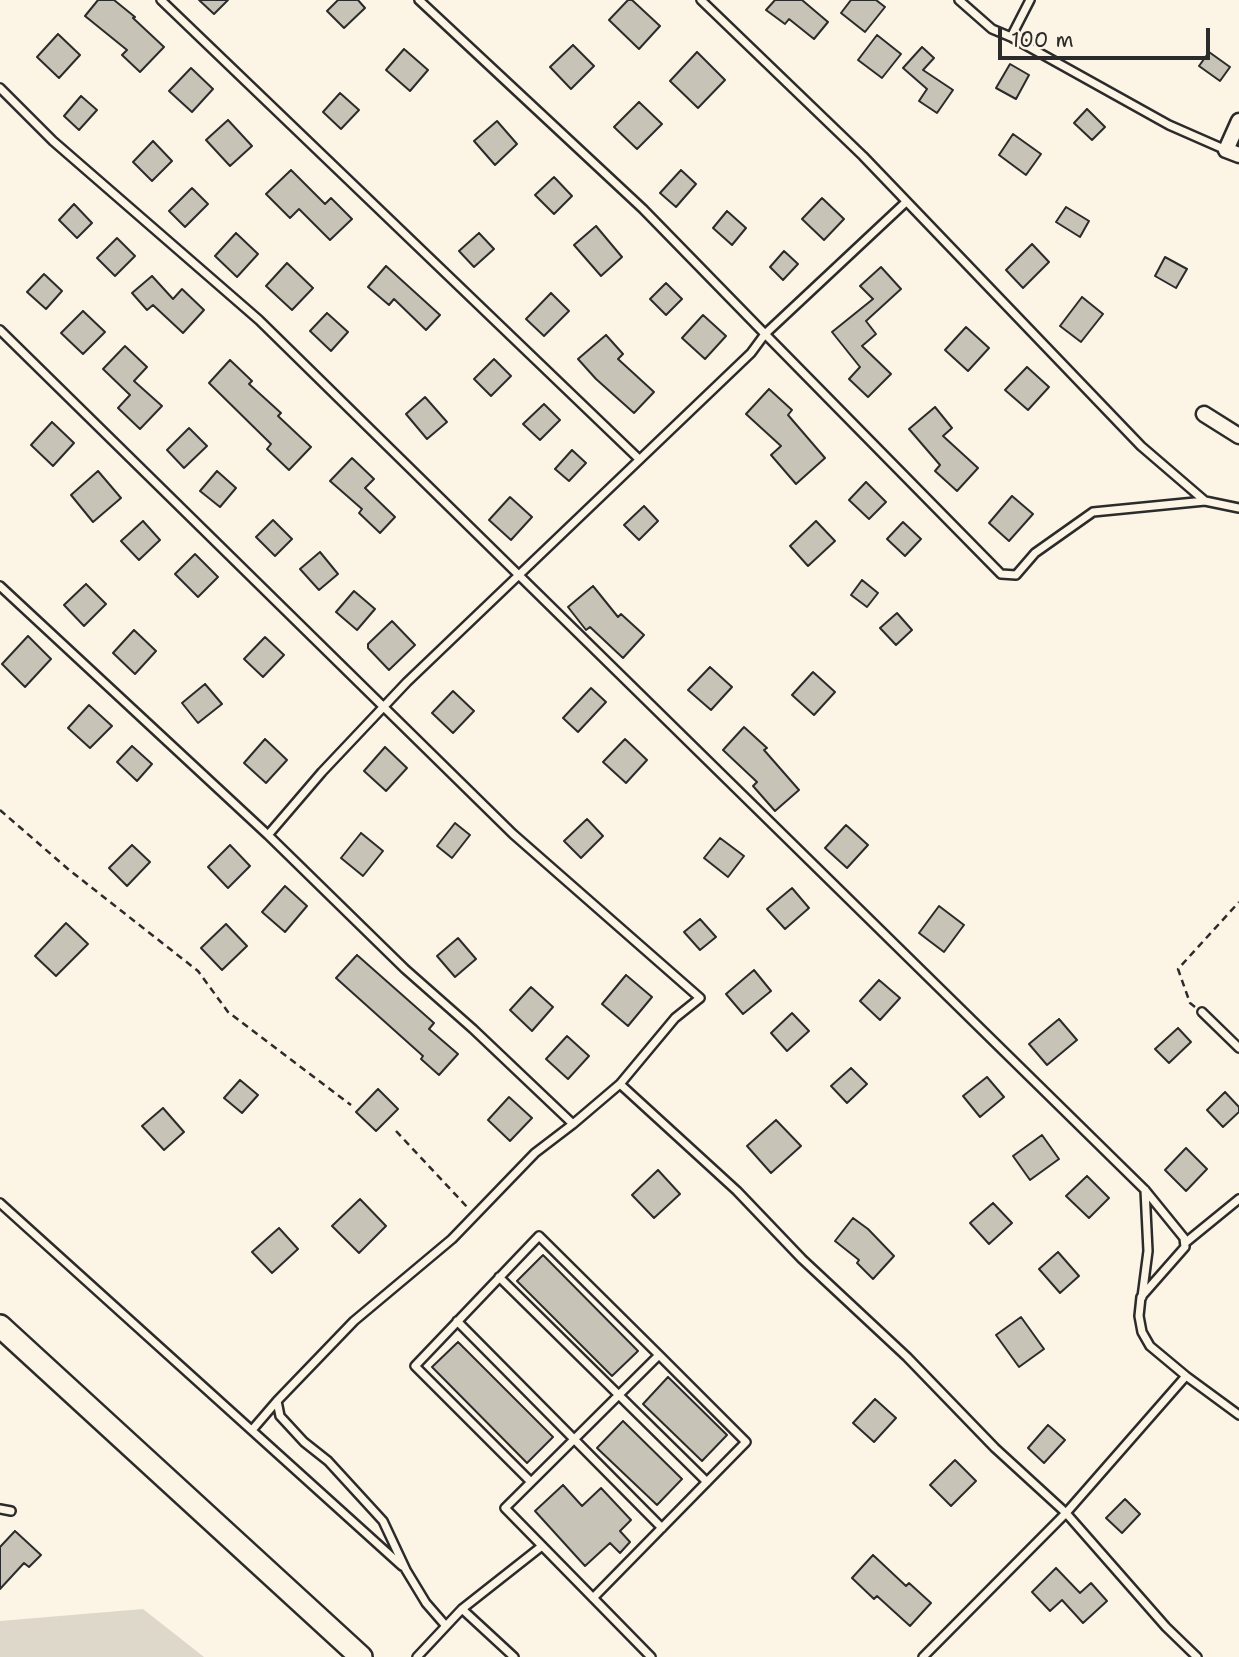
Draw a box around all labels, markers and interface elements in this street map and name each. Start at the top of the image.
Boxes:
scale bar [1001,14,1213,58]
text: 100 m [1011,26,1074,54]

